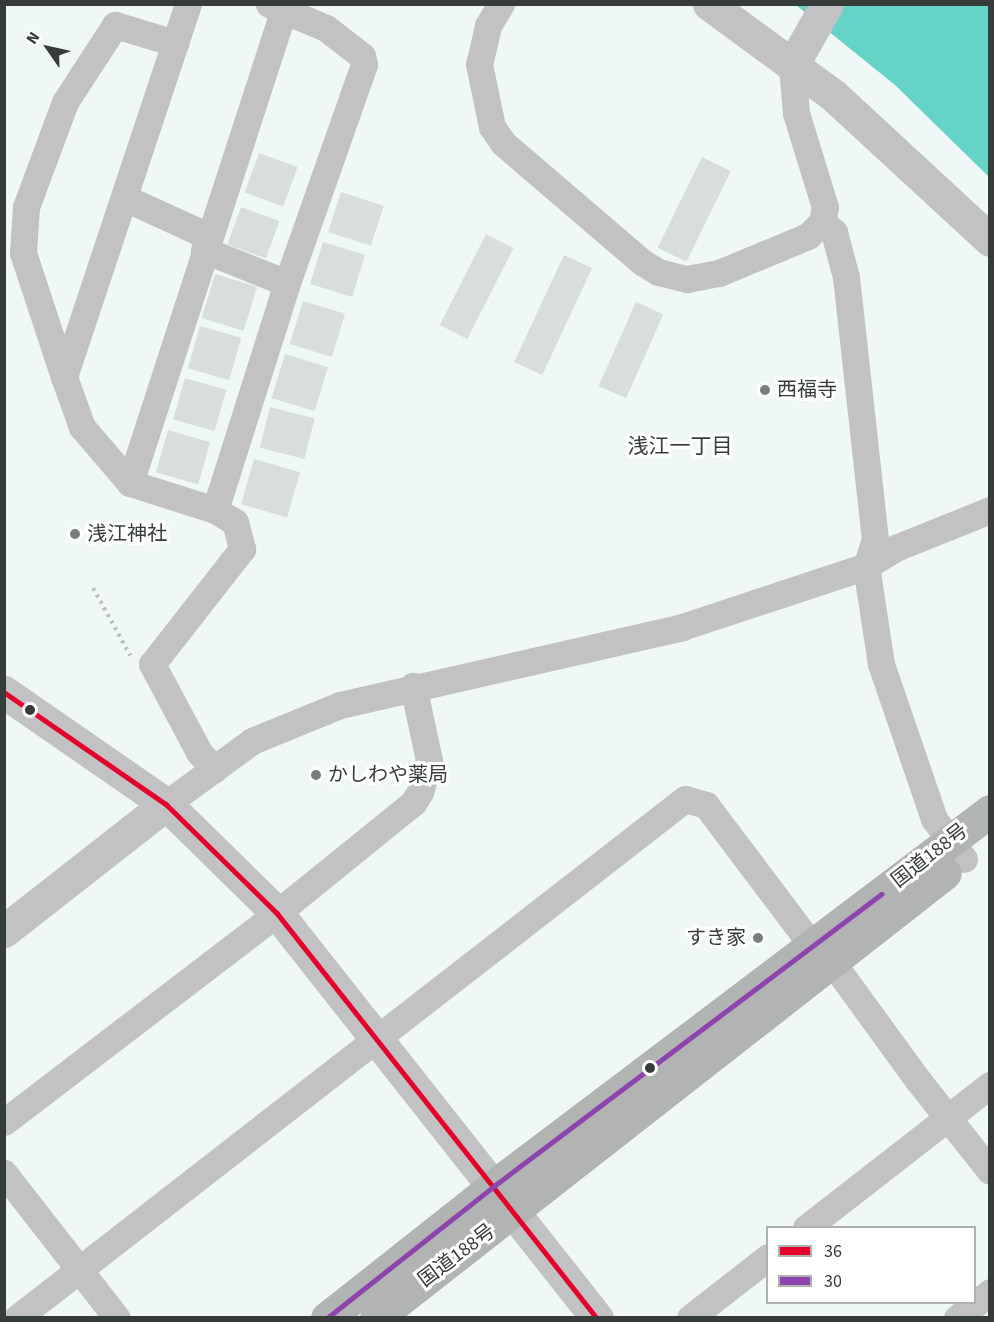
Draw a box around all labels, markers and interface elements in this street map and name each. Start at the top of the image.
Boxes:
north arrow [18,18,78,78]
text: N [21,27,45,49]
place label: 西福寺 [777,378,837,402]
marker: 西福寺 [758,383,772,397]
district label: 浅江一丁目 [628,433,732,459]
place label: 浅江神社 [87,522,167,546]
marker: 浅江神社 [68,527,82,541]
unlabelled marker [24,704,36,716]
place label: かしわや薬局 [328,763,448,787]
marker: かしわや薬局 [309,768,323,782]
street label: 国道188号 [887,819,973,893]
place label: すき家 [686,926,746,950]
marker: すき家 [751,931,765,945]
unlabelled marker [644,1062,656,1074]
street label: 国道188号 [414,1219,500,1293]
legend [766,1226,976,1304]
text: 36 [824,1239,842,1264]
text: 30 [824,1269,842,1294]

